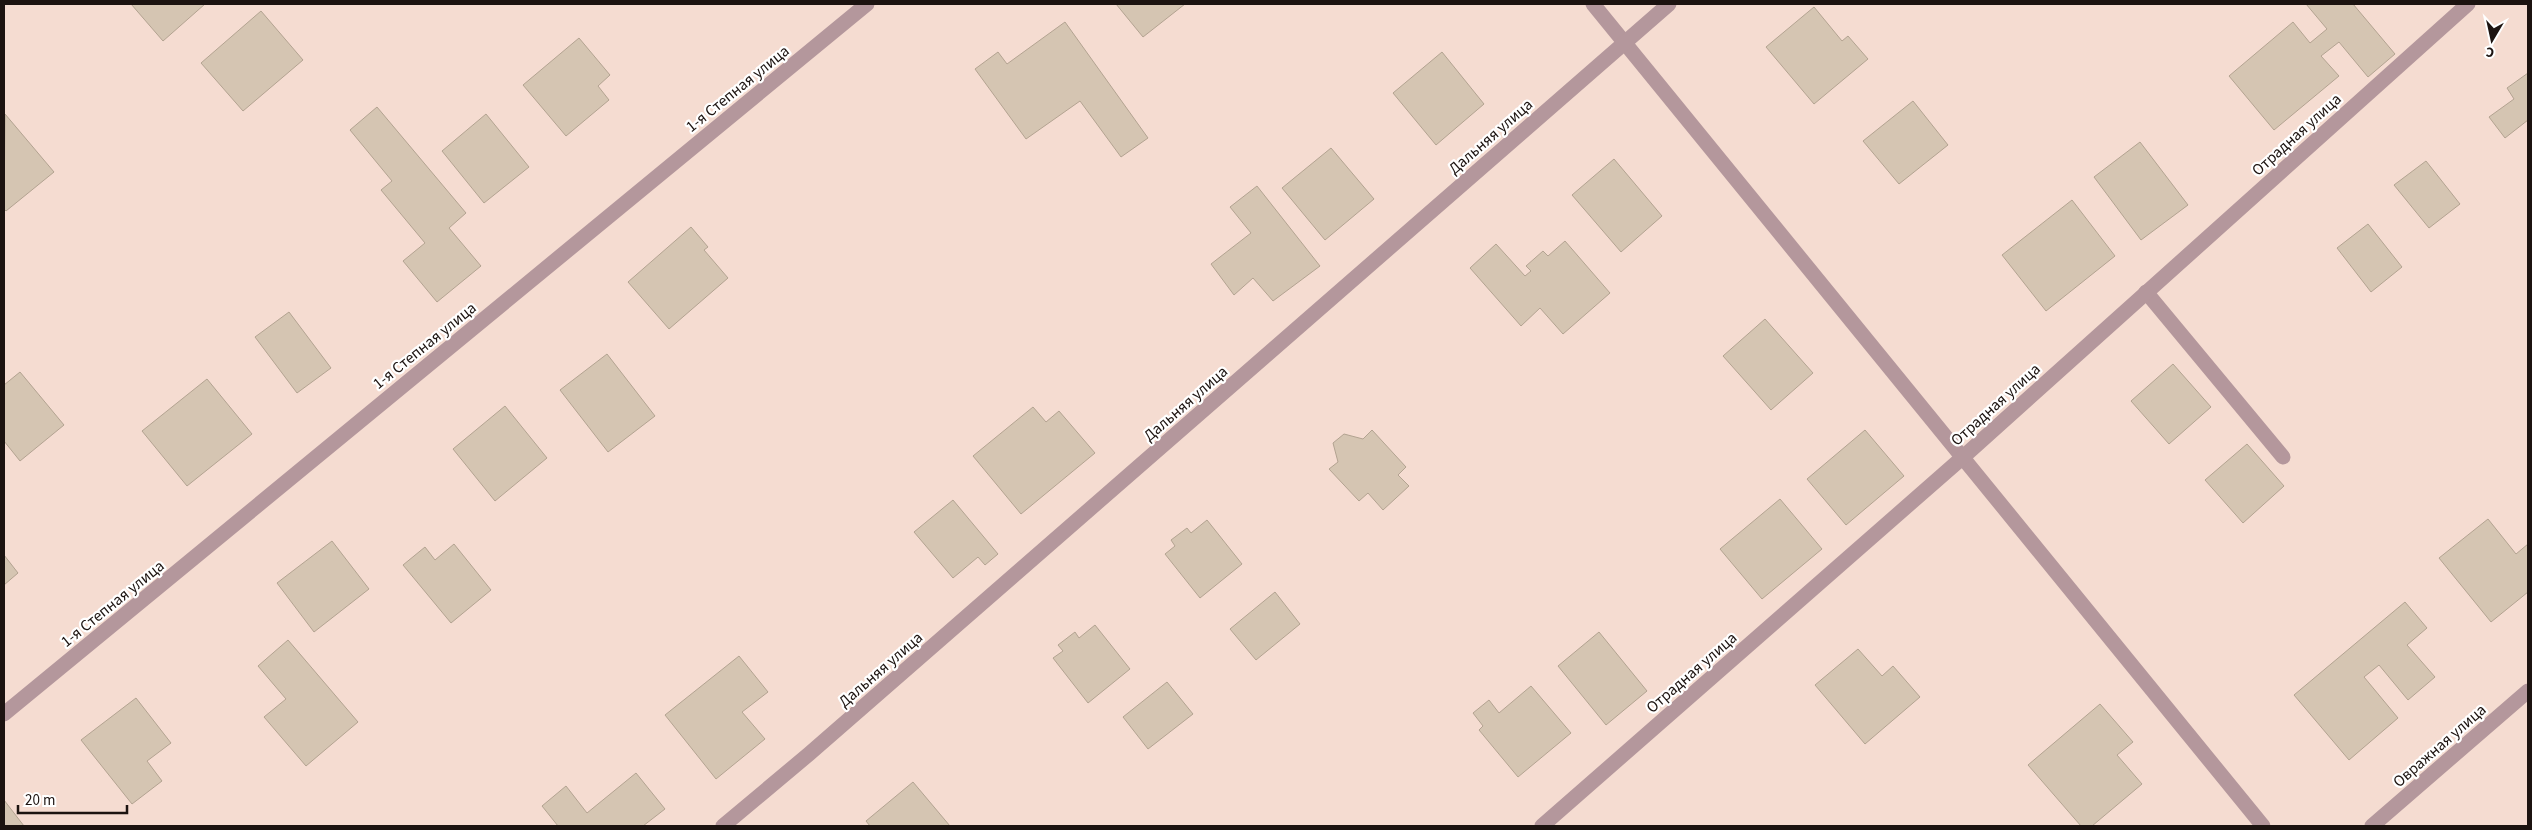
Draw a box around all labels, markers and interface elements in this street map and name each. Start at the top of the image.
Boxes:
north arrow [2467,15,2517,65]
street label: 1-я Степная улица [681,40,794,137]
text: С [2485,41,2496,62]
street label: Отрадная улица [2247,89,2346,181]
street label: Дальняя улица [1444,94,1538,180]
street label: 1-я Степная улица [368,297,481,394]
street label: Отрадная улица [1946,359,2045,451]
street label: Дальняя улица [1139,361,1233,447]
street label: 1-я Степная улица [56,555,169,652]
street label: Дальняя улица [834,627,928,713]
street label: Отрадная улица [1642,627,1742,718]
street label: Овражная улица [2388,699,2491,792]
scale bar [18,782,126,814]
text: 20 m [25,790,55,811]

